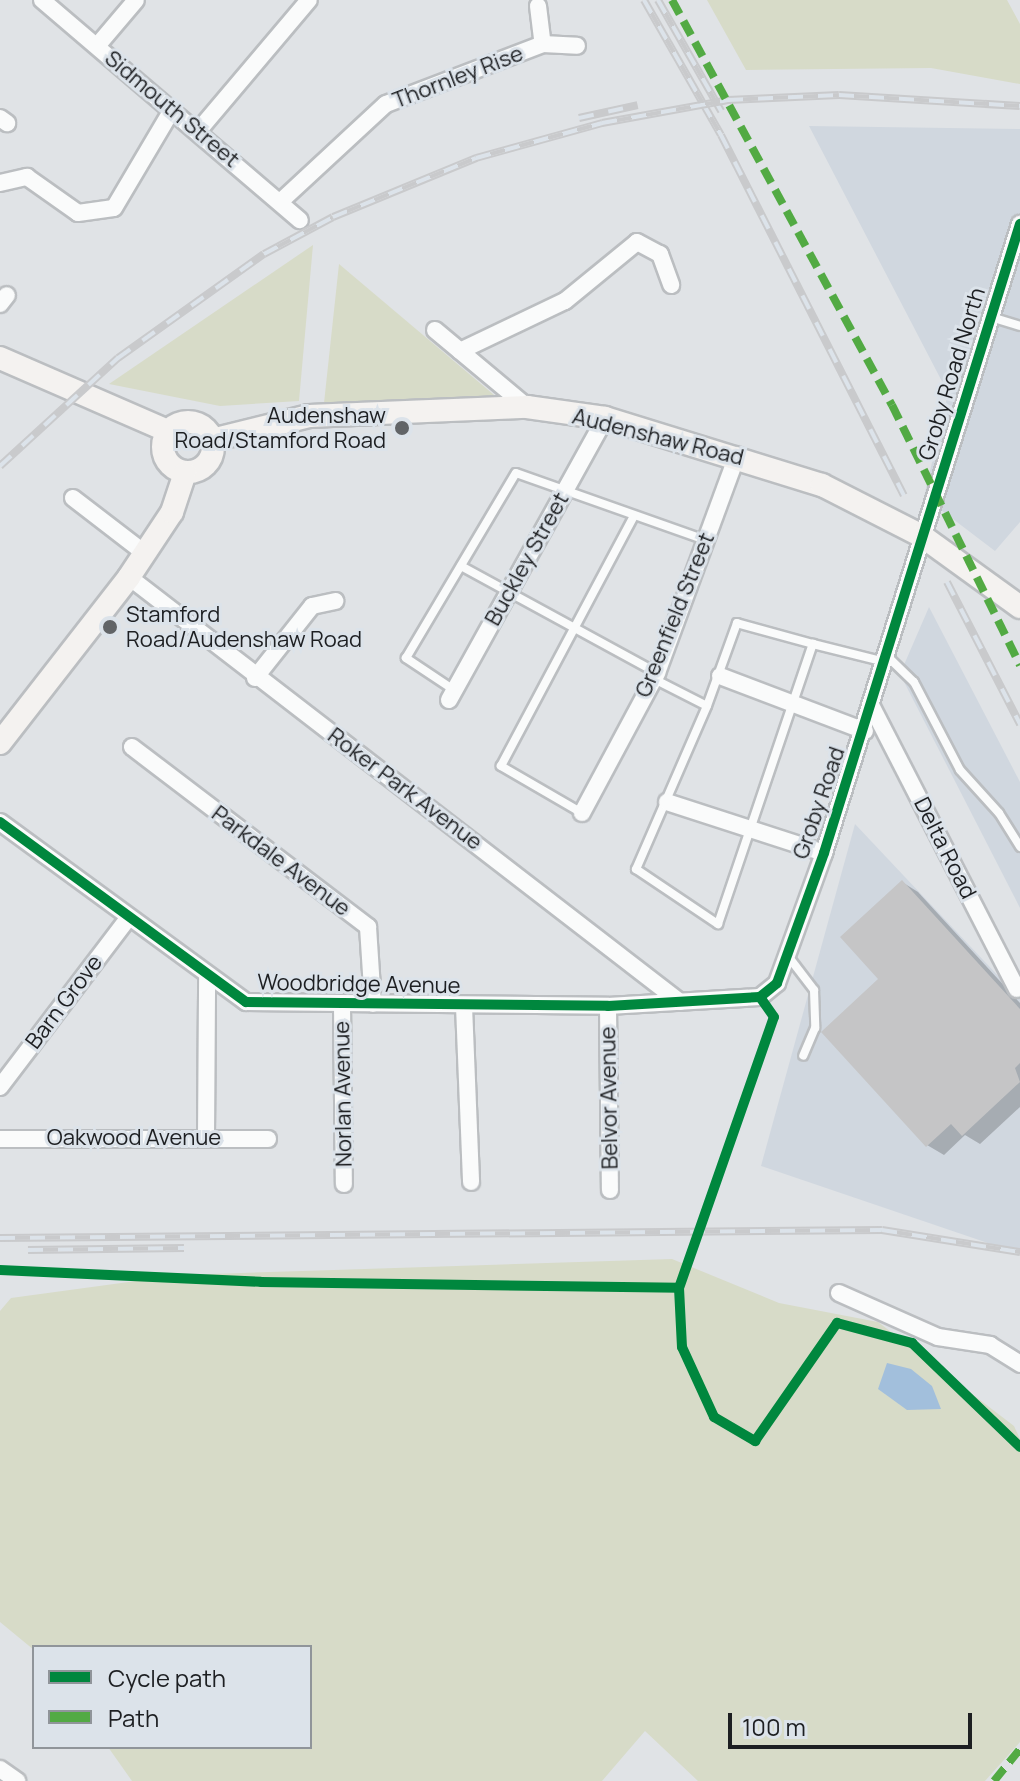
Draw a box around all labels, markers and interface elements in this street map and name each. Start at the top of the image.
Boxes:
street label: Thornley Rise [389,40,527,114]
street label: Sidmouth Street [99,45,245,173]
street label: Groby Road North [913,285,991,463]
place label: Audenshaw Road/Stamford Road [174,402,386,454]
street label: Audenshaw Road [570,403,746,471]
marker: Audenshaw Road/Stamford Road [393,419,411,437]
street label: Buckley Street [480,488,574,630]
street label: Greenfield Street [630,529,720,701]
place label: Stamford Road/Audenshaw Road [126,601,362,652]
marker: Stamford Road/Audenshaw Road [101,618,119,636]
street label: Roker Park Avenue [323,722,487,856]
street label: Groby Road [788,743,850,863]
street label: Delta Road [908,793,982,903]
street label: Parkdale Avenue [207,800,355,922]
street label: Barn Grove [20,950,108,1054]
street label: Woodbridge Avenue [257,969,461,999]
street label: Norlan Avenue [329,1021,357,1167]
street label: Belvor Avenue [595,1026,623,1170]
street label: Oakwood Avenue [47,1125,221,1151]
legend [32,1645,312,1749]
text: Cycle path [108,1661,226,1694]
scale bar [732,1697,976,1747]
text: Path [108,1701,159,1734]
text: 100 m [742,1710,806,1743]

